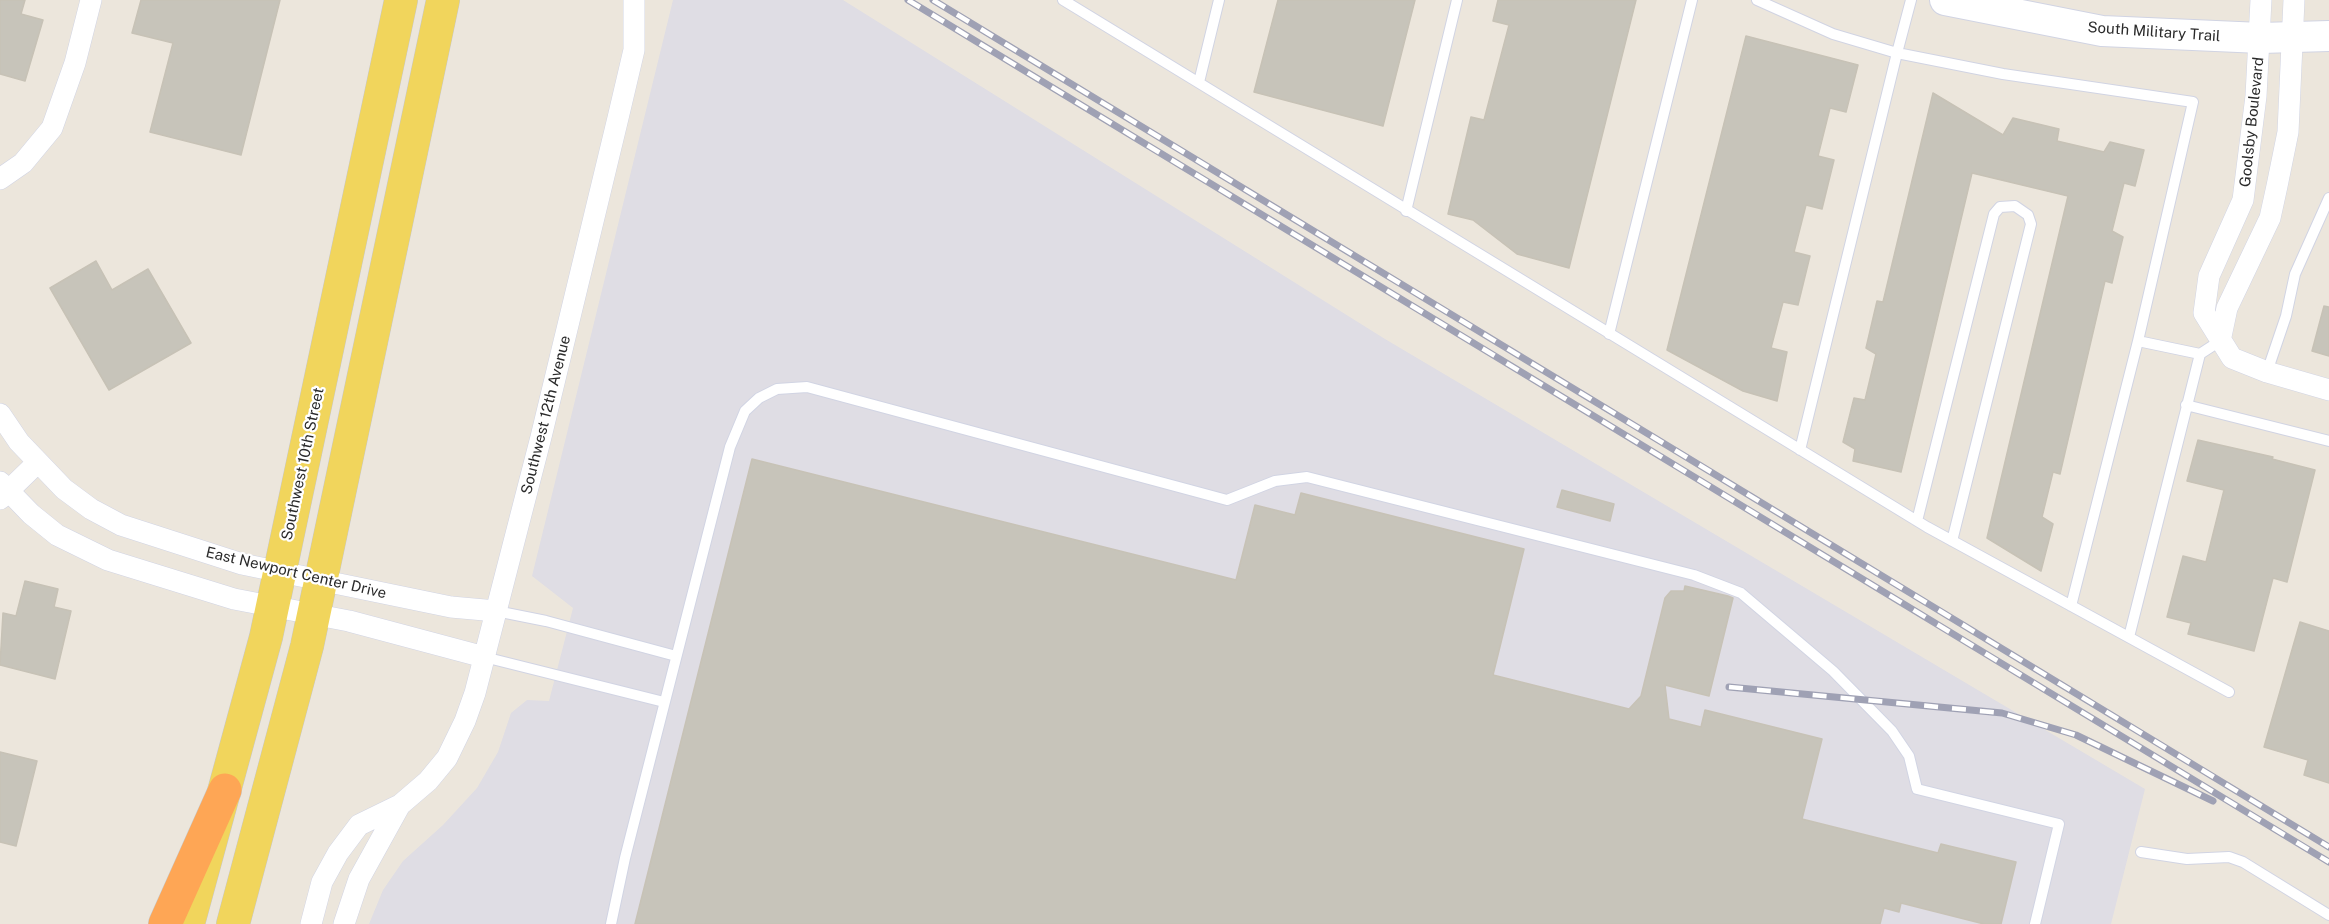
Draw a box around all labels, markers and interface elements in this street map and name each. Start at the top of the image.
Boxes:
street label: South Military Trail [2087,18,2221,46]
street label: Goolsby Boulevard [2236,56,2268,188]
street label: Southwest 12th Avenue [518,334,574,496]
street label: Southwest 10th Street [278,386,328,542]
street label: East Newport Center Drive [204,543,388,603]

